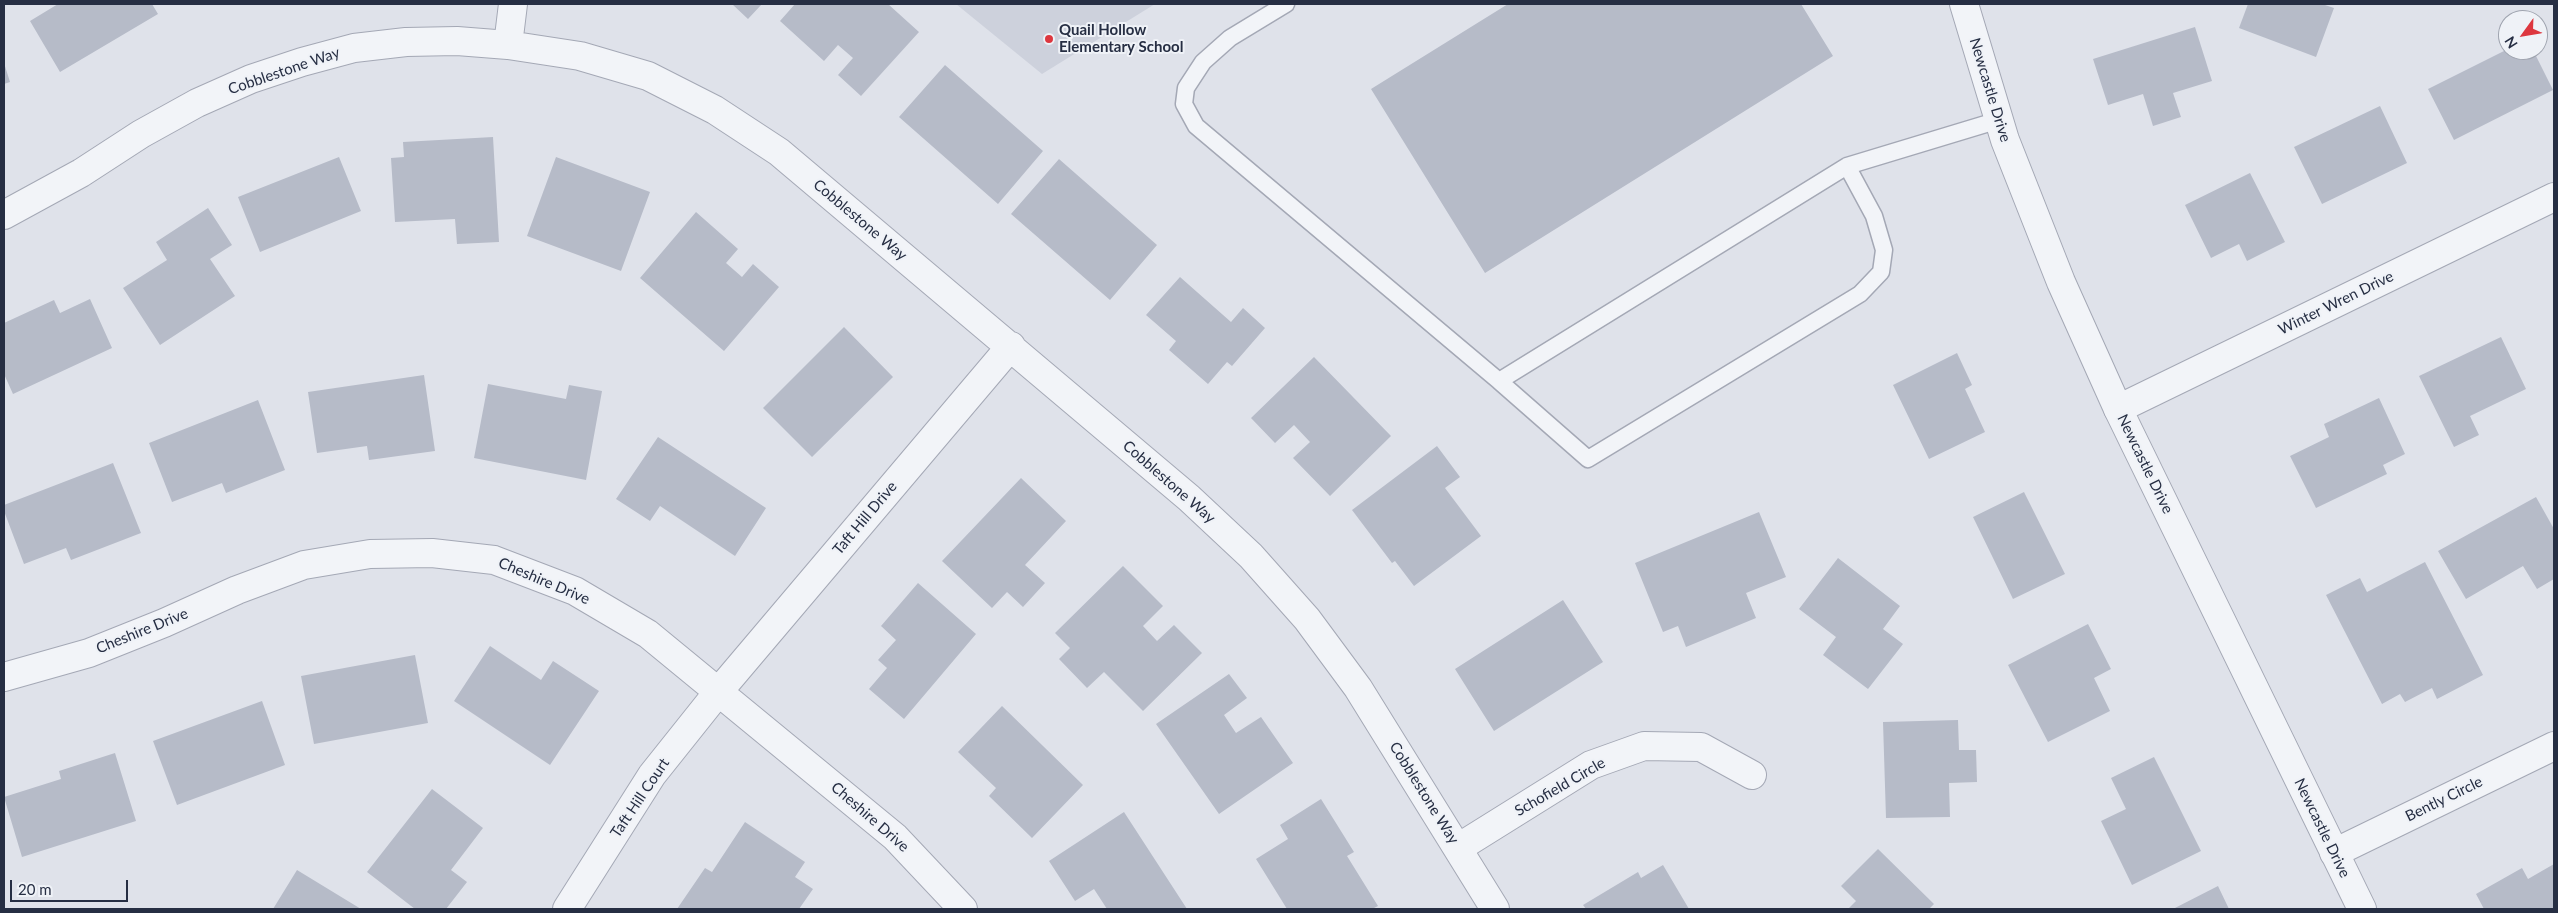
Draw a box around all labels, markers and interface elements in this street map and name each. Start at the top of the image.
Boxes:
north arrow [2498,10,2548,60]
place label: Quail Hollow Elementary School [1059,21,1183,56]
marker: Quail Hollow Elementary School [1043,33,1055,45]
text: N [2501,34,2521,52]
street label: Newcastle Drive [1966,36,2014,144]
street label: Cobblestone Way [226,43,342,99]
street label: Cobblestone Way [809,176,911,264]
street label: Winter Wren Drive [2276,267,2396,339]
street label: Newcastle Drive [2113,411,2177,517]
street label: Cobblestone Way [1119,437,1219,527]
street label: Taft Hill Drive [829,478,901,558]
street label: Cheshire Drive [496,554,592,608]
street label: Cheshire Drive [93,604,191,658]
street label: Cobblestone Way [1385,739,1463,847]
street label: Schofield Circle [1511,754,1609,820]
street label: Taft Hill Court [607,755,673,841]
street label: Bently Circle [2402,773,2486,825]
street label: Newcastle Drive [2290,775,2354,881]
street label: Cheshire Drive [827,778,913,856]
scale bar [12,870,130,902]
text: 20 m [18,880,52,898]

